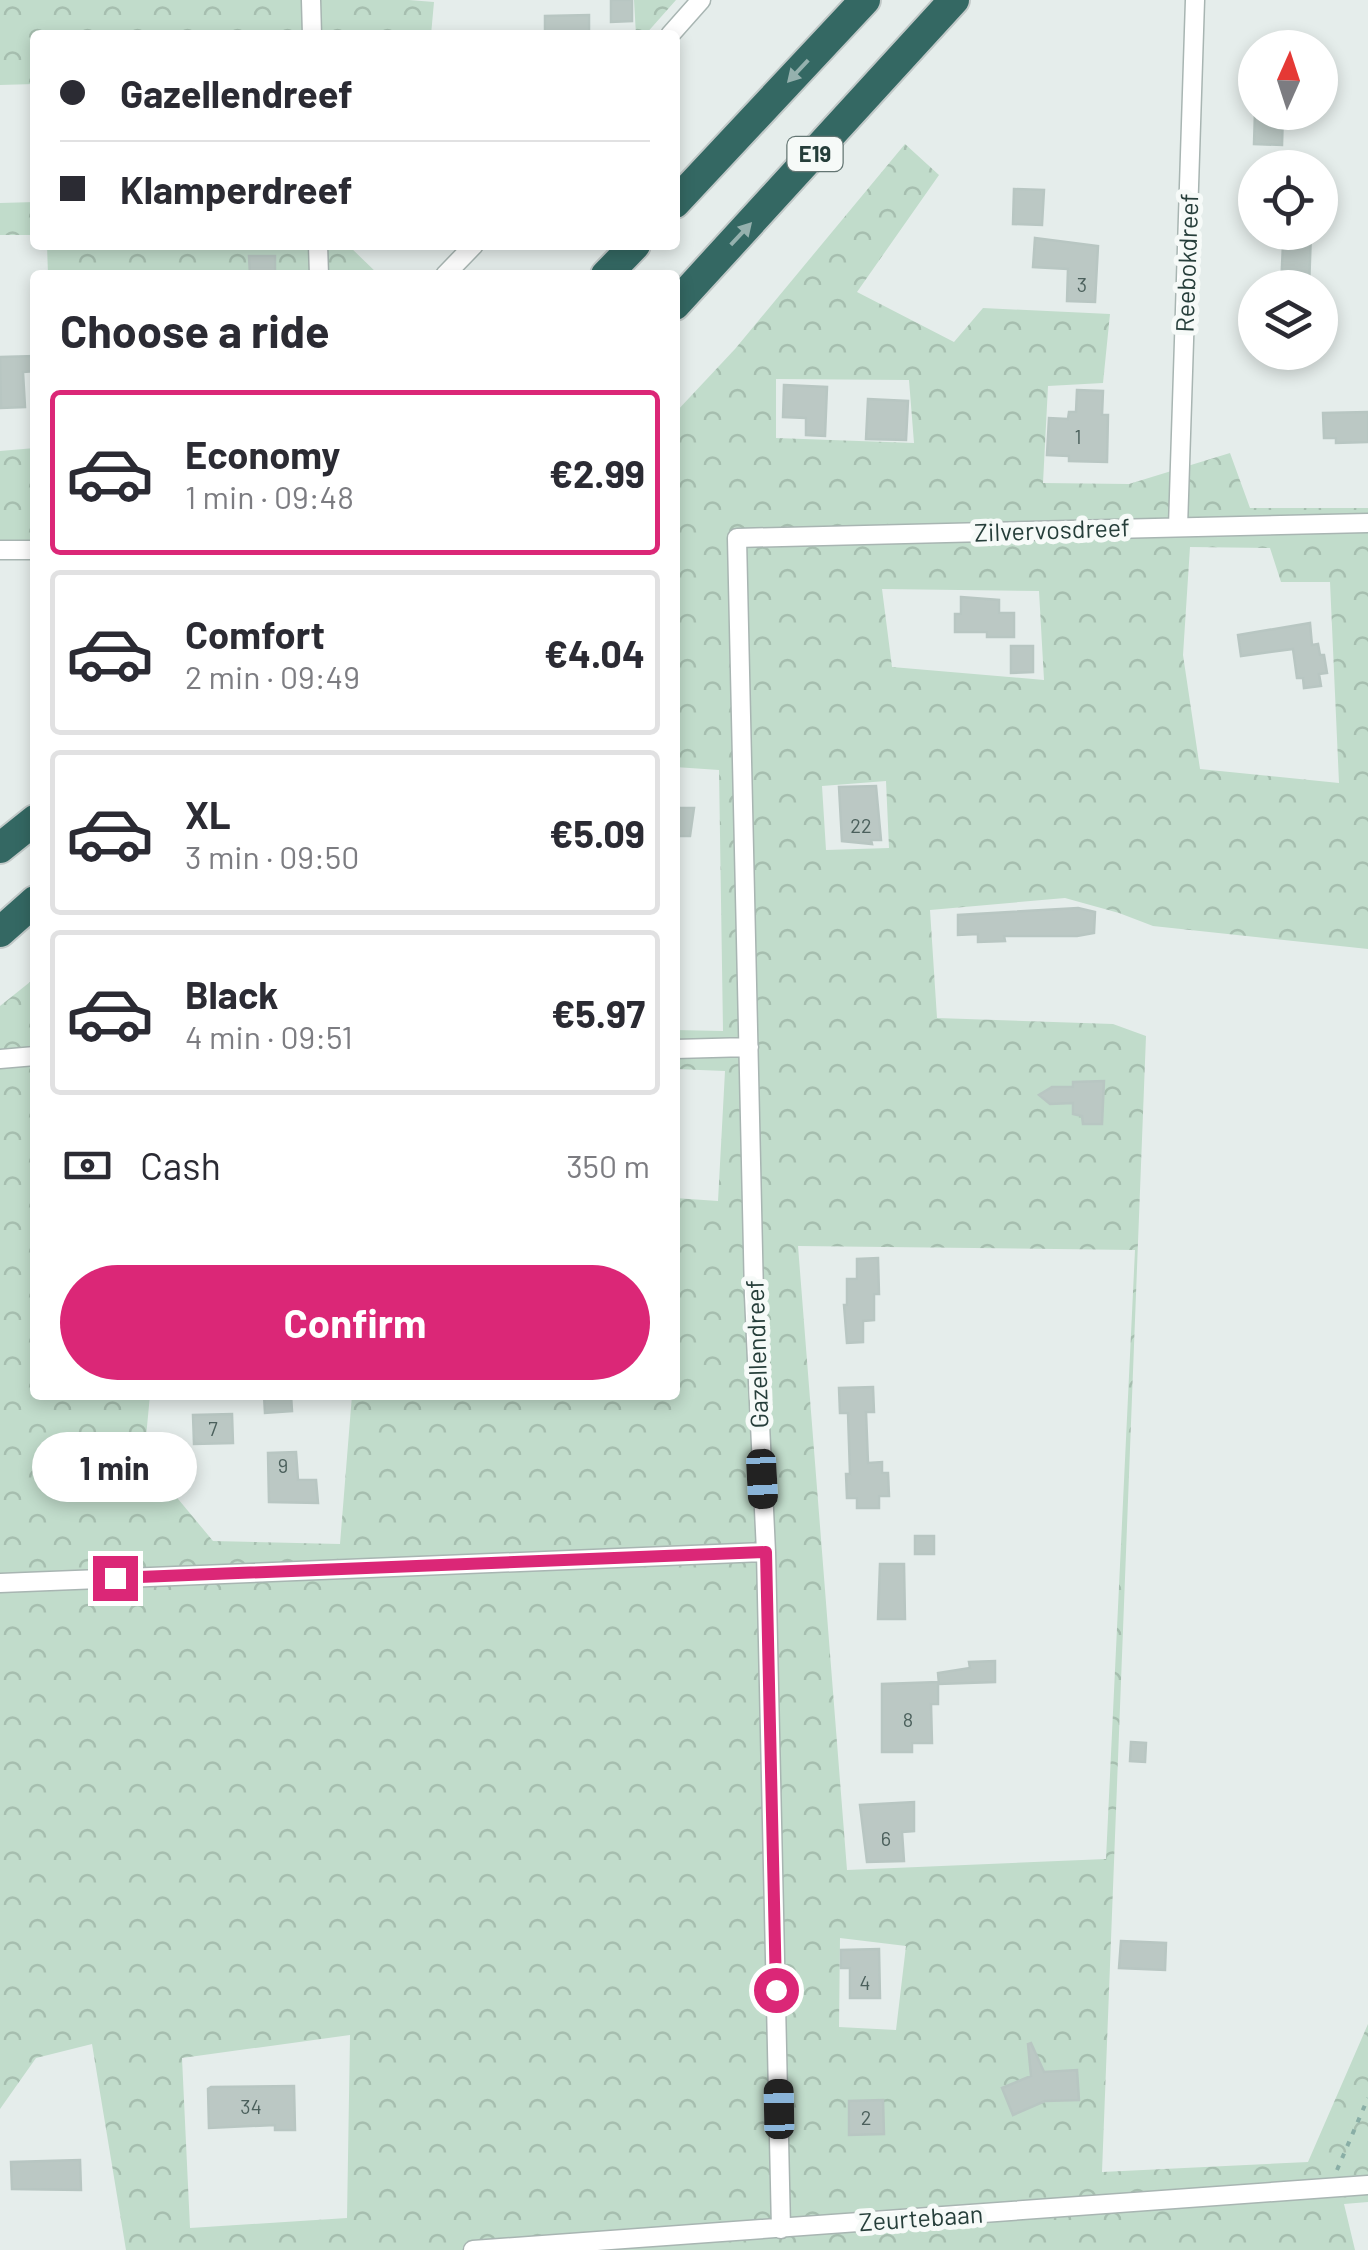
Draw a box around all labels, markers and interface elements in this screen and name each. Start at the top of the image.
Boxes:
north arrow [1238,30,1338,130]
map controls [1238,30,1338,370]
one-way arrow [787,59,810,83]
text: Gazellendreef [120,70,353,116]
road number: E19 [788,137,842,171]
button: locate [1238,150,1338,250]
text: Klamperdreef [120,166,352,212]
street label: Reebokdreef [1169,193,1203,333]
one-way arrow [730,222,752,247]
button: layers [1238,270,1338,370]
house number: 3 [1077,272,1087,296]
text: Choose a ride [60,303,330,357]
house number: 1 [1075,424,1082,448]
icon: car [65,428,155,518]
text: Economy [185,431,340,477]
text: €2.99 [549,450,645,496]
text: 1 min · 09:48 [185,477,354,515]
street label: Zilvervosdreef [974,511,1130,547]
icon: car [65,608,155,698]
text: Comfort [185,611,325,657]
text: €4.04 [544,630,645,676]
text: 2 min · 09:49 [185,657,360,695]
icon: car [65,788,155,878]
text: XL [185,791,231,837]
text: €5.09 [549,810,645,856]
house number: 22 [850,813,872,837]
text: 3 min · 09:50 [185,837,359,875]
icon: car [65,968,155,1058]
text: Black [185,971,279,1017]
text: €5.97 [551,990,645,1036]
text: 4 min · 09:51 [185,1017,353,1055]
icon: cash [60,1138,115,1193]
text: Cash [140,1142,221,1188]
text: 350 m [566,1146,650,1184]
button: Confirm [60,1265,650,1380]
street label: Gazellendreef [738,1279,774,1429]
house number: 7 [208,1416,218,1440]
callout: 1 min [32,1433,198,1503]
text: 1 min [79,1448,150,1486]
car [745,1448,779,1510]
house number: 9 [278,1453,288,1477]
route end [93,1556,138,1601]
house number: 8 [903,1707,913,1731]
house number: 6 [881,1826,891,1850]
route start [754,1968,799,2013]
house number: 4 [859,1970,871,1994]
car [763,2079,795,2139]
house number: 34 [240,2094,262,2118]
house number: 2 [861,2105,871,2129]
street label: Zeurtebaan [858,2198,984,2236]

